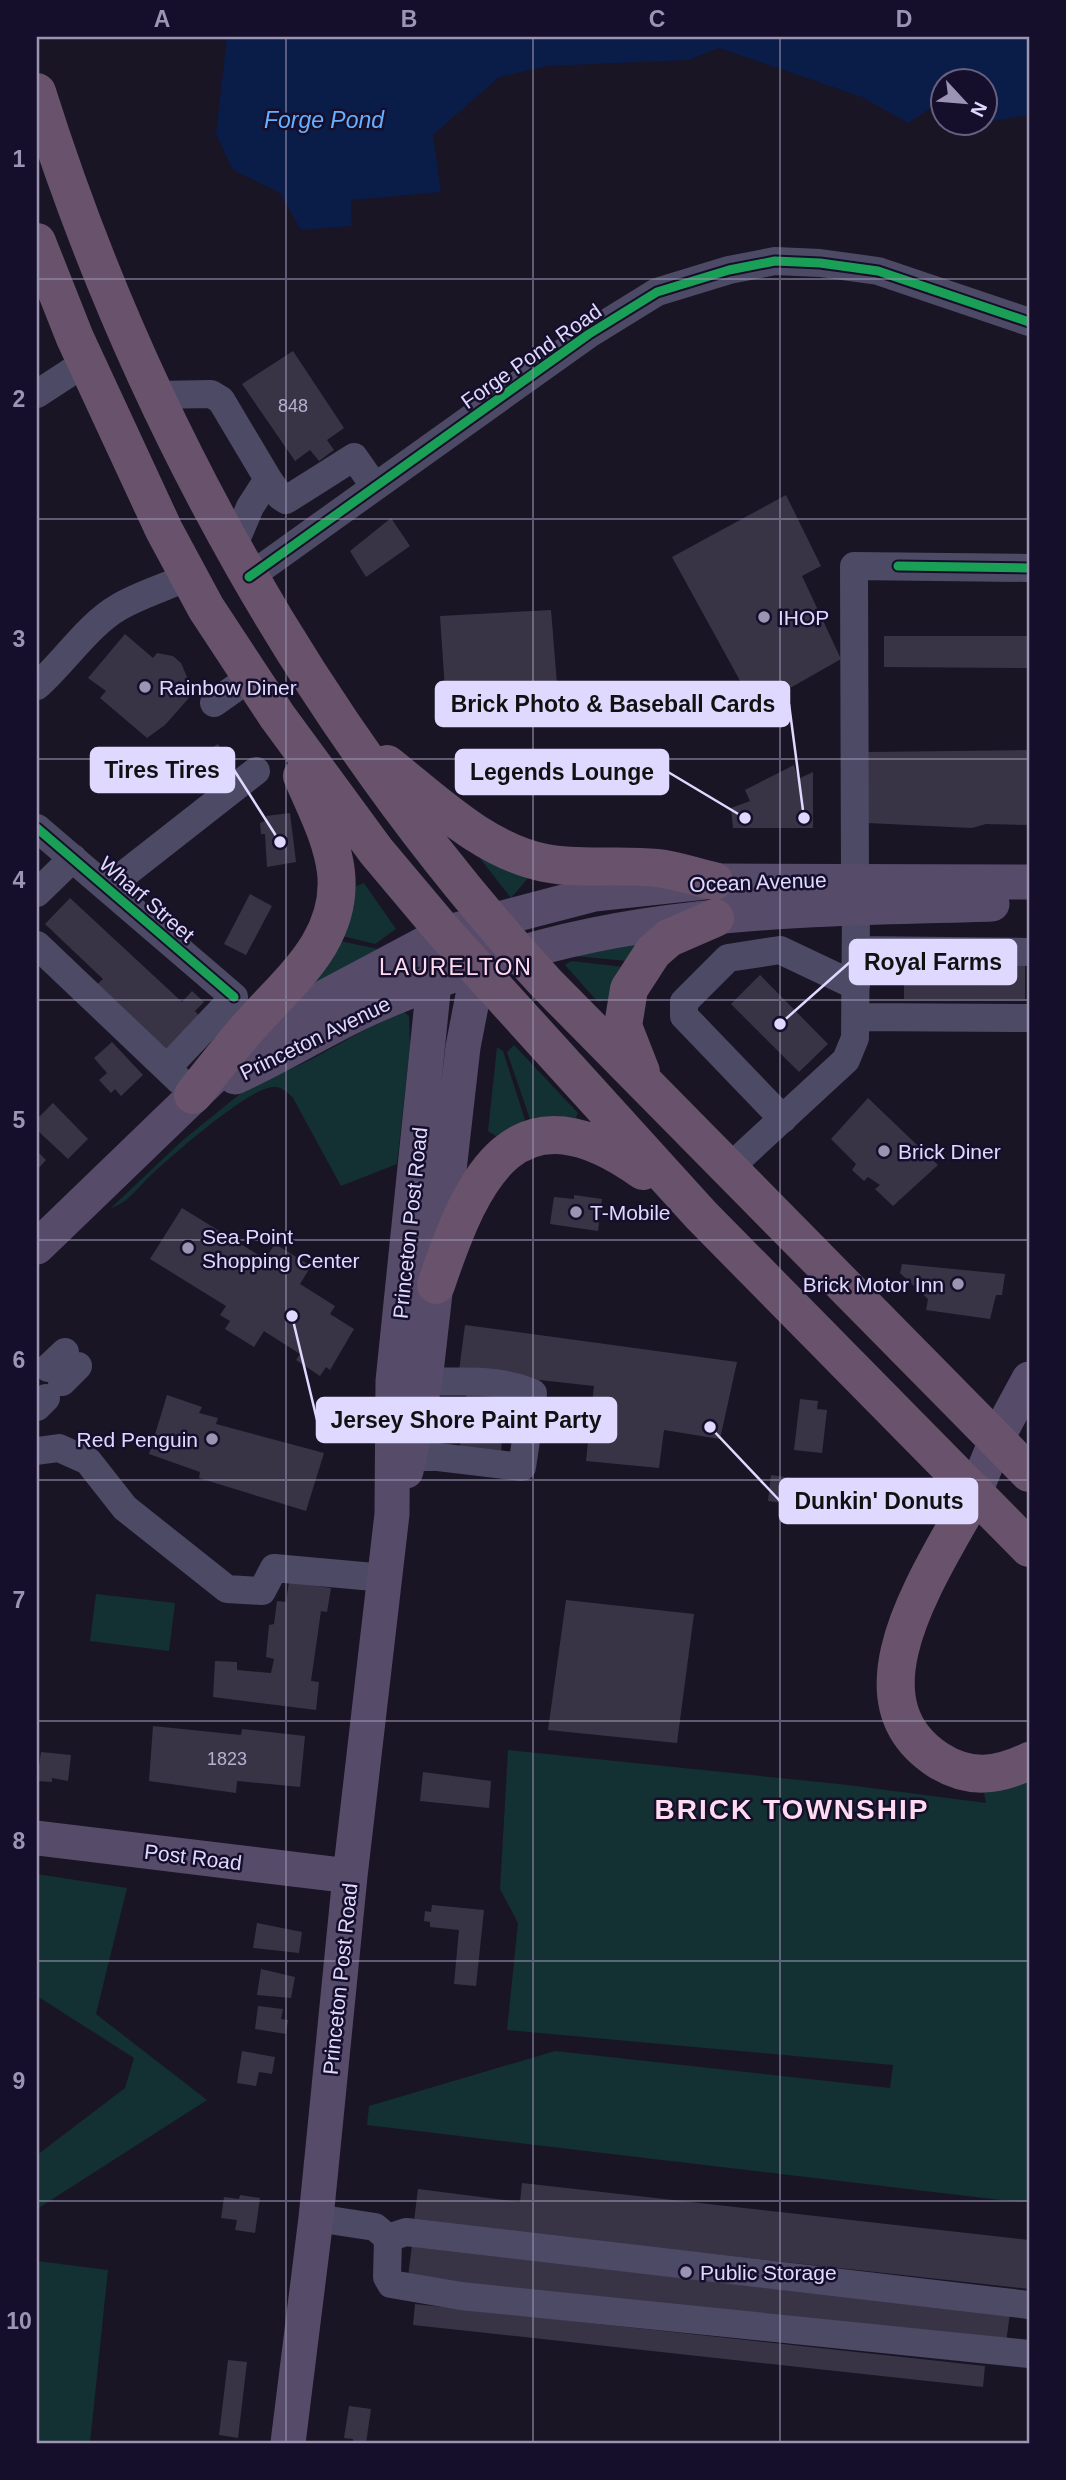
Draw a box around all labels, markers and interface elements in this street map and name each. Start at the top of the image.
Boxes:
text: A [154,6,170,32]
text: B [401,6,417,32]
text: C [649,6,665,32]
text: D [896,6,912,32]
north arrow [930,66,1000,136]
text: N [966,98,991,120]
water label: Forge Pond [264,107,385,133]
text: 1 [13,146,26,172]
street label: Forge Pond Road [457,299,605,413]
text: 2 [13,386,25,412]
house number: 848 [278,396,308,416]
place label: IHOP [778,606,829,629]
marker: IHOP [756,609,772,625]
text: 3 [13,626,25,652]
place label: Rainbow Diner [159,676,297,699]
marker: Rainbow Diner [137,679,153,695]
callout: Brick Photo & Baseball Cards [436,682,789,726]
text: Brick Photo & Baseball Cards [451,691,775,717]
callout: Tires Tires [91,748,234,792]
callout: Legends Lounge [456,750,668,794]
text: Tires Tires [104,757,220,783]
text: Legends Lounge [470,759,654,785]
street label: Wharf Street [95,852,199,946]
text: 4 [13,867,26,893]
street label: Ocean Avenue [689,868,827,896]
callout: Royal Farms [850,940,1016,984]
text: Royal Farms [864,949,1002,975]
district label: LAURELTON [379,954,533,980]
street label: Princeton Avenue [236,992,394,1084]
text: 5 [13,1107,26,1133]
street label: Princeton Post Road [388,1126,432,1320]
place label: Brick Diner [898,1140,1001,1163]
marker: Brick Diner [876,1143,892,1159]
place label: T-Mobile [590,1201,671,1224]
marker: T-Mobile [568,1204,584,1220]
place label: Sea Point Shopping Center [202,1225,360,1272]
marker: Sea Point Shopping Center [180,1240,196,1256]
place label: Brick Motor Inn [803,1273,944,1296]
marker: Brick Motor Inn [950,1276,966,1292]
text: 6 [13,1347,25,1373]
callout: Jersey Shore Paint Party [317,1398,616,1442]
text: Jersey Shore Paint Party [330,1407,602,1433]
place label: Red Penguin [77,1428,198,1451]
marker: Red Penguin [204,1431,220,1447]
callout: Dunkin' Donuts [780,1479,977,1523]
text: Dunkin' Donuts [794,1488,964,1514]
text: 7 [13,1587,25,1613]
house number: 1823 [207,1749,247,1769]
district label: BRICK TOWNSHIP [655,1794,929,1825]
text: 8 [13,1828,26,1854]
street label: Post Road [143,1840,243,1874]
street label: Princeton Post Road [318,1882,362,2076]
text: 9 [13,2068,25,2094]
place label: Public Storage [700,2261,837,2284]
marker: Public Storage [678,2264,694,2280]
text: 10 [6,2308,32,2334]

